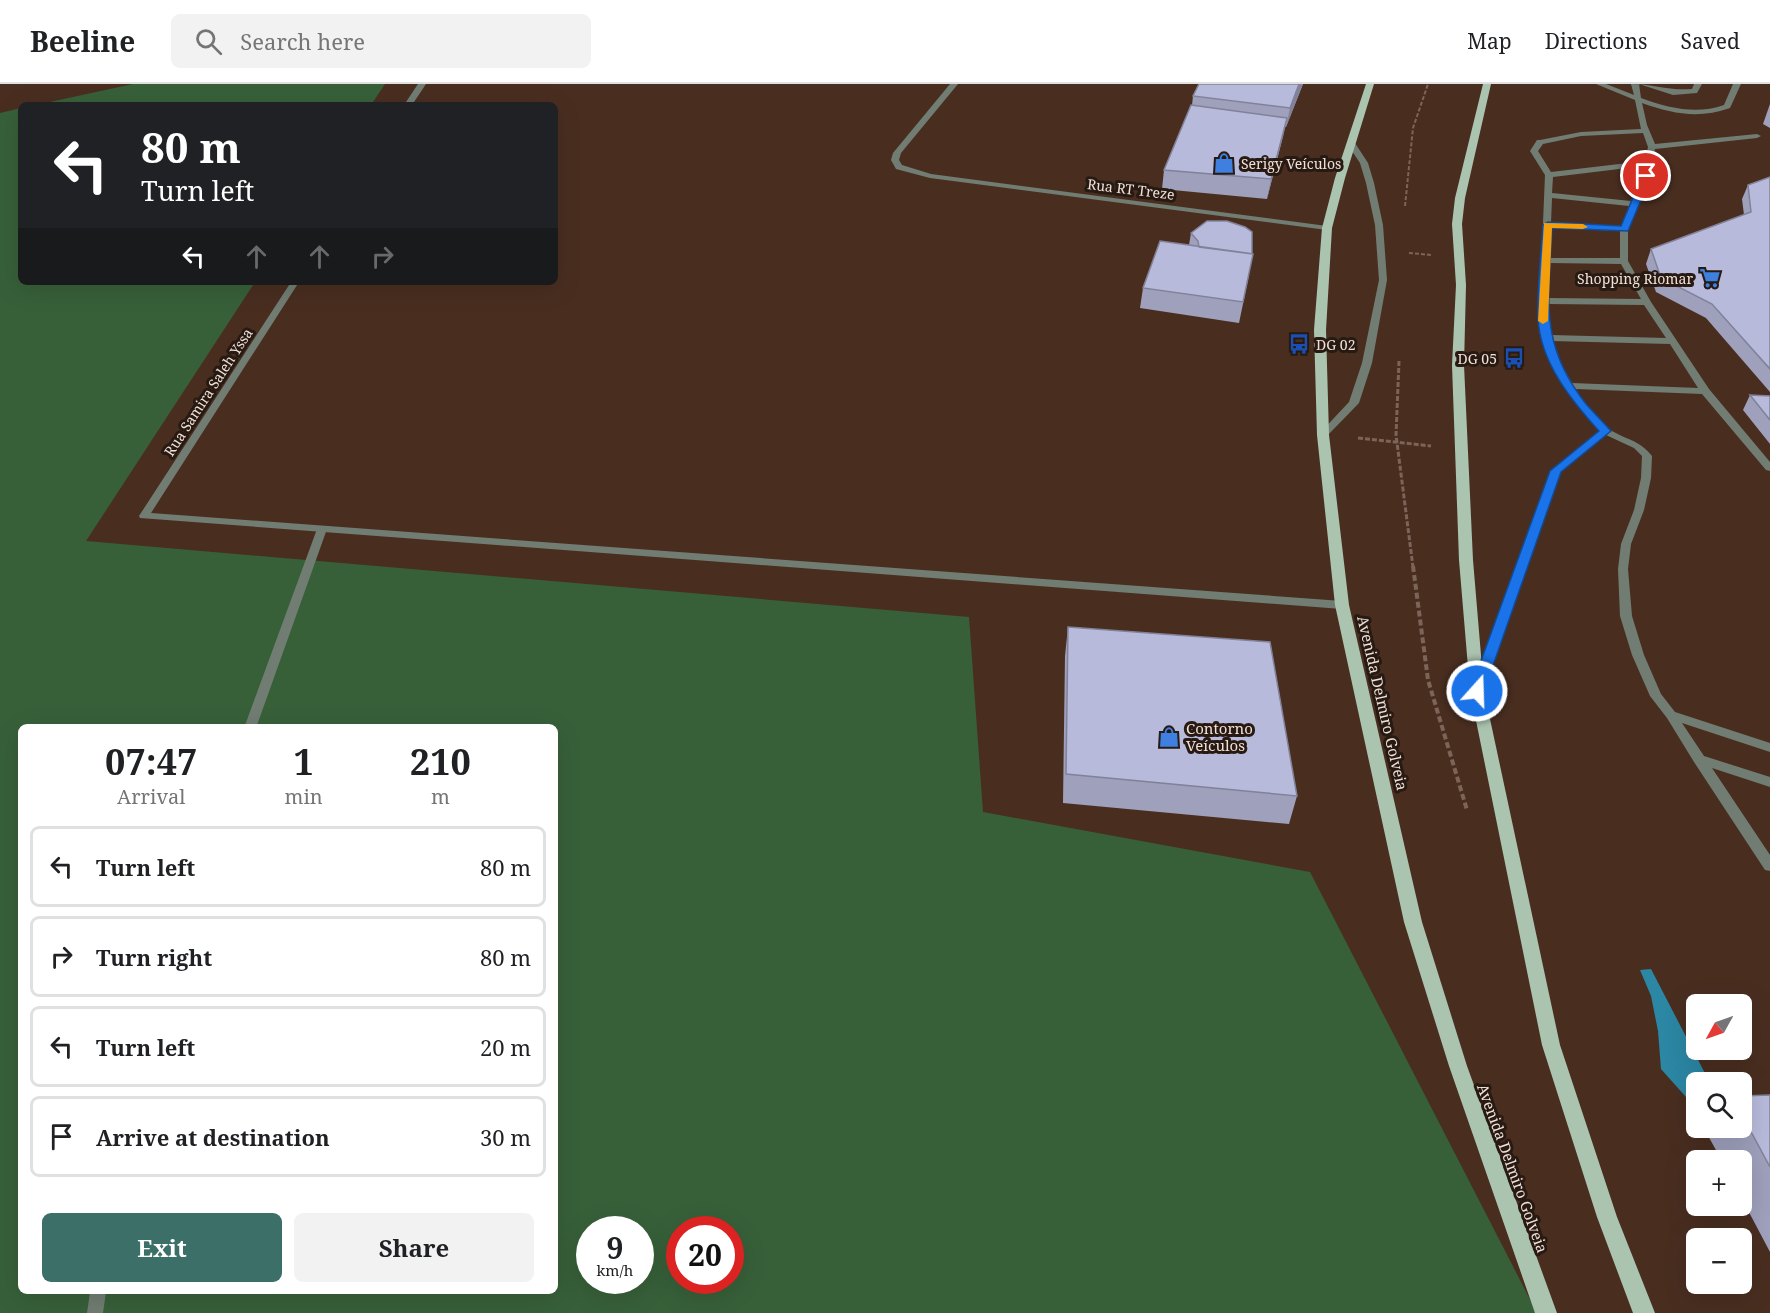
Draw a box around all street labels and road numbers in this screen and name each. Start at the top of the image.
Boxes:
street label: Rua RT Treze [1086,174,1176,204]
street label: Rua Samira Saleh Yssa [159,324,257,460]
street label: Avenida Delmiro Golveia [1353,614,1413,792]
street label: Avenida Delmiro Golveia [1473,1081,1553,1255]

